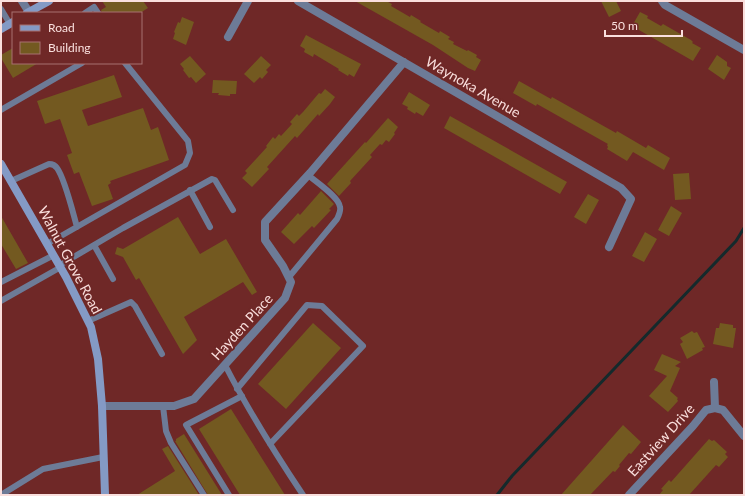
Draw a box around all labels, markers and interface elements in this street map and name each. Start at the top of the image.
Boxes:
legend [12,12,142,64]
scale bar [605,12,682,38]
text: 50 m [611,18,638,33]
text: Road [48,20,75,35]
text: Building [48,40,91,55]
street label: Waynoka Avenue [423,52,524,121]
street label: Walnut Grove Road [35,203,106,317]
street label: Hayden Place [207,290,276,363]
street label: Eastview Drive [624,400,698,479]

